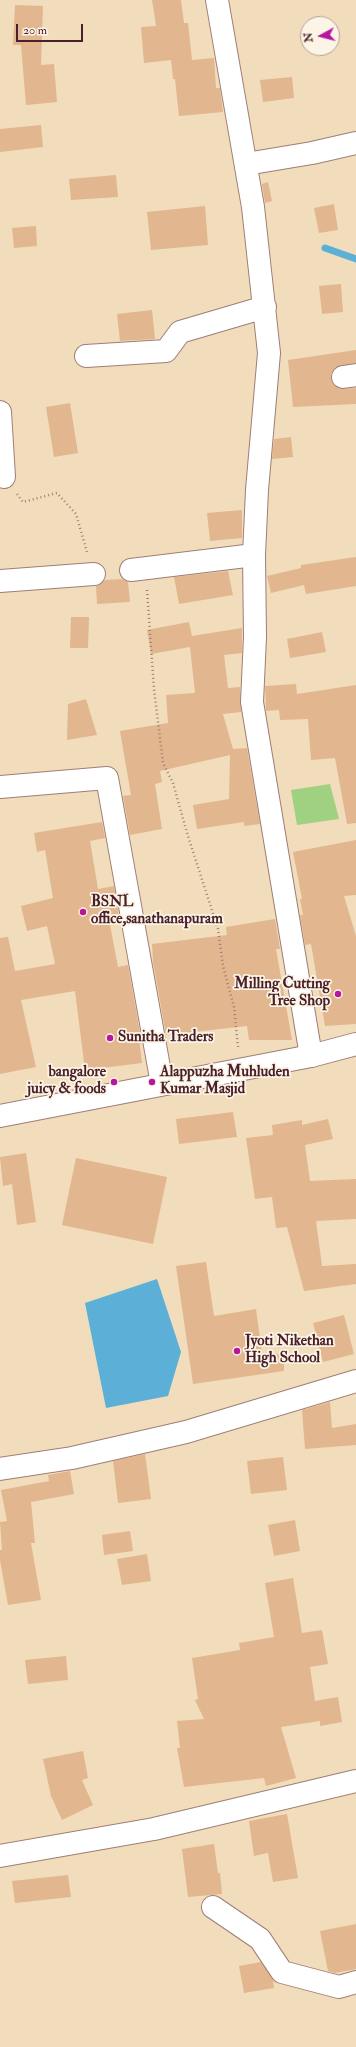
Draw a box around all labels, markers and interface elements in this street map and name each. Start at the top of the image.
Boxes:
scale bar [18,16,85,42]
north arrow [300,16,340,56]
text: 20 m [23,23,47,38]
text: N [302,32,316,43]
place label: BSNL office,sanathanapuram [91,894,223,929]
marker: BSNL office,sanathanapuram [78,907,88,917]
place label: Milling Cutting Tree Shop [234,976,330,1011]
marker: Milling Cutting Tree Shop [333,989,343,999]
place label: Sunitha Traders [118,1029,213,1047]
marker: Sunitha Traders [105,1033,115,1043]
place label: bangalore juicy & foods [28,1064,106,1099]
place label: Alappuzha Muhluden Kumar Masjid [160,1064,290,1099]
marker: bangalore juicy & foods [109,1077,119,1087]
marker: Alappuzha Muhluden Kumar Masjid [147,1077,157,1087]
place label: Jyoti Nikethan High School [245,1333,334,1368]
marker: Jyoti Nikethan High School [232,1346,242,1356]

